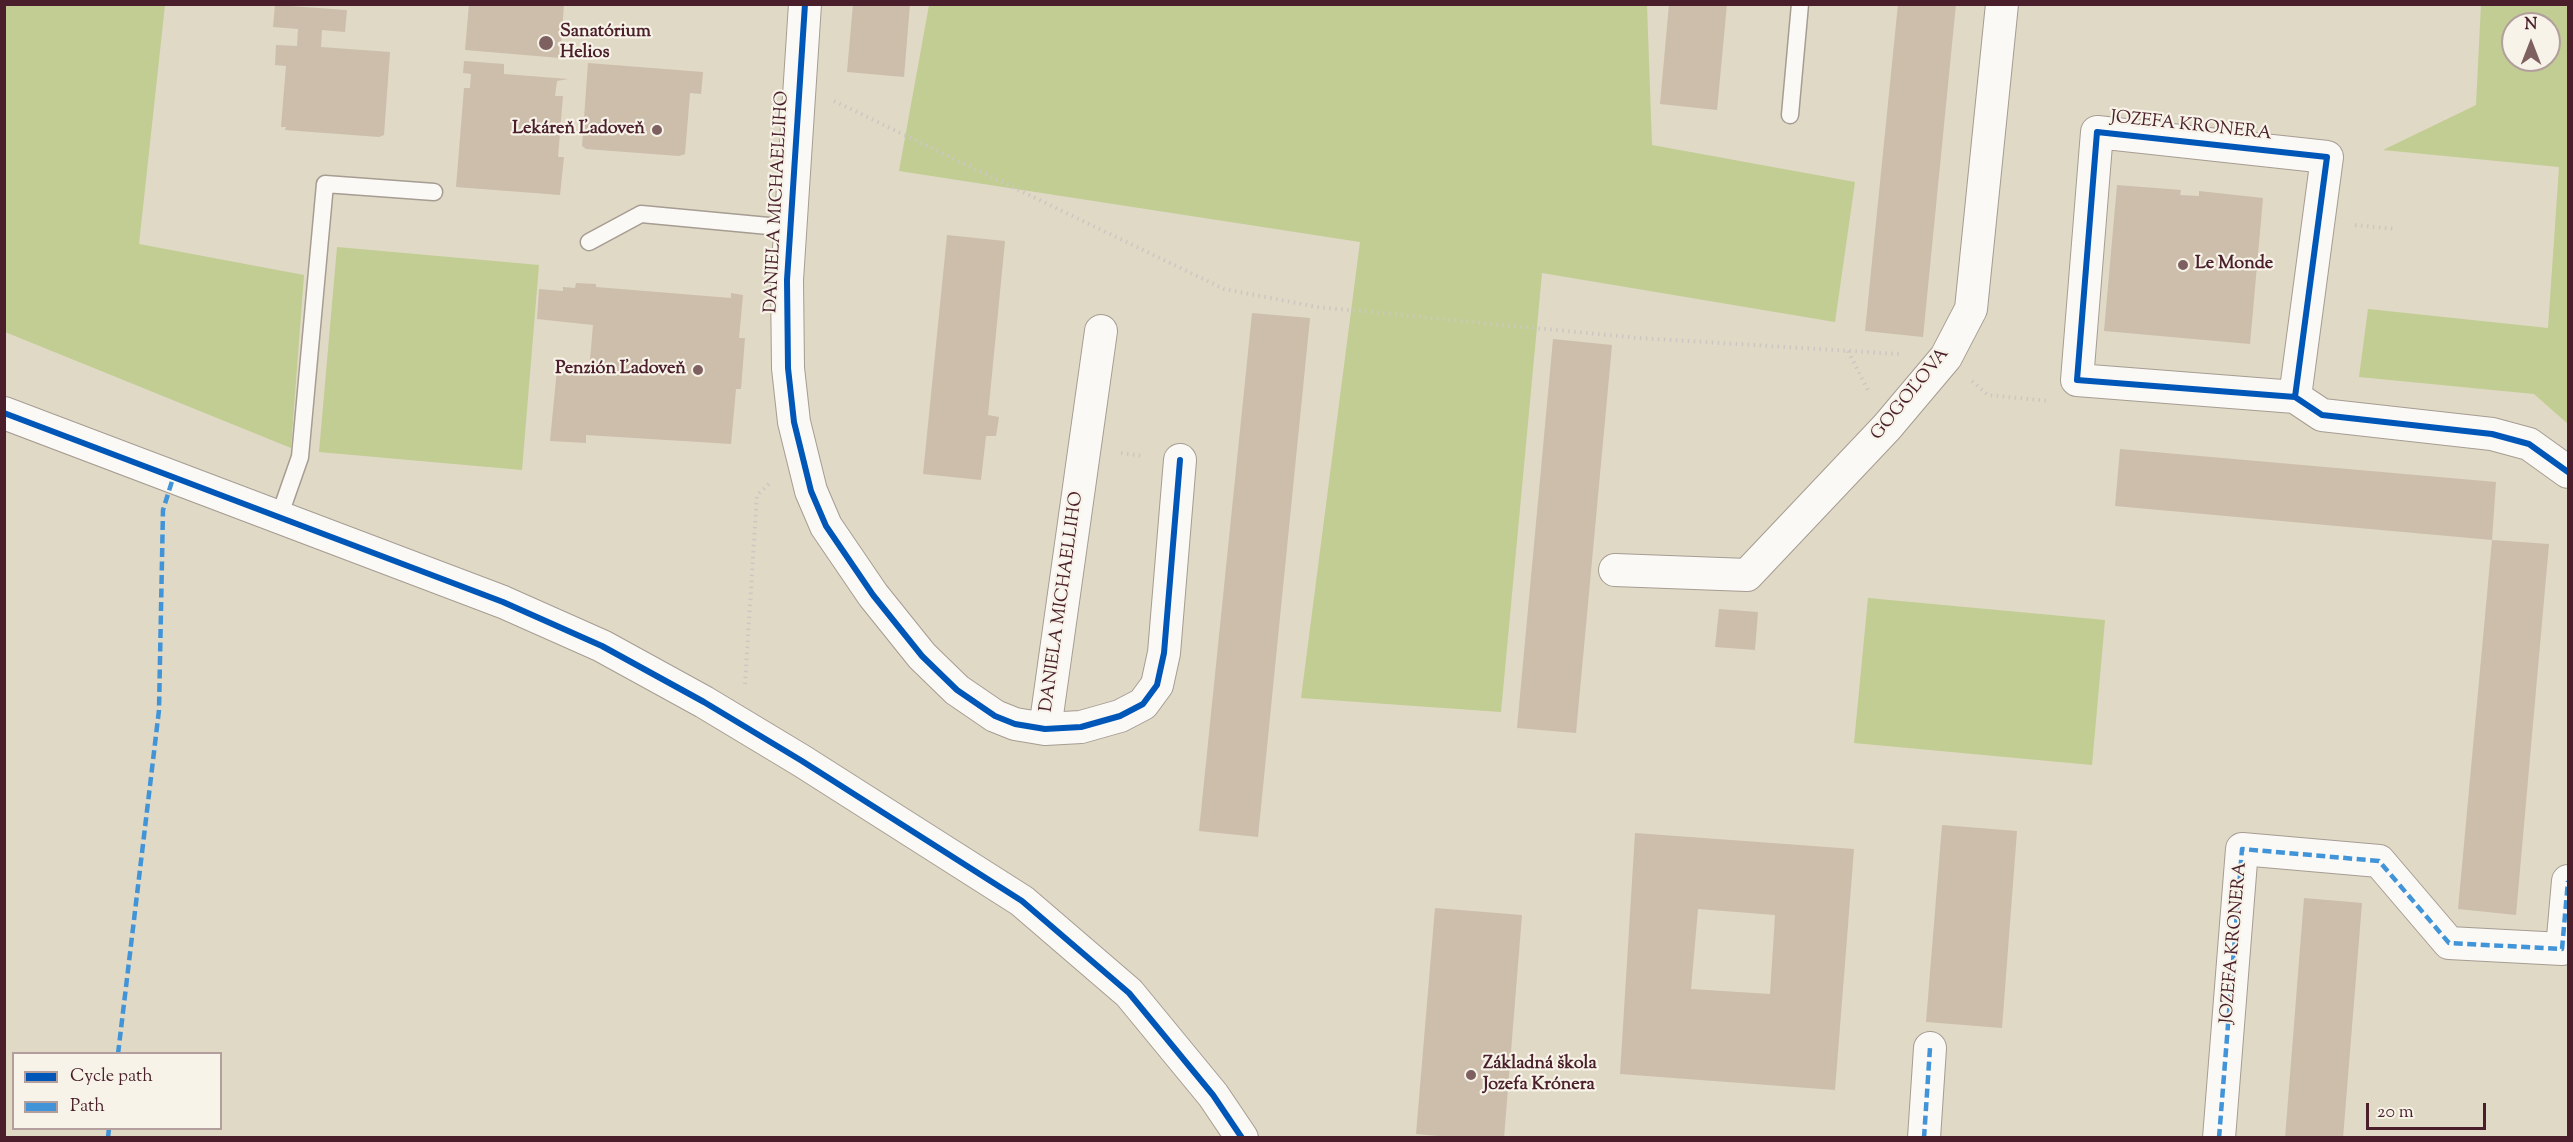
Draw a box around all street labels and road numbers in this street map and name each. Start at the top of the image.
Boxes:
street label: DANIELA MICHAELLIHO [761,90,795,314]
street label: JOZEFA KRONERA [2109,108,2273,146]
street label: GOGOĽOVA [1867,344,1955,446]
street label: DANIELA MICHAELLIHO [1037,490,1089,714]
street label: JOZEFA KRONERA [2217,861,2253,1025]

